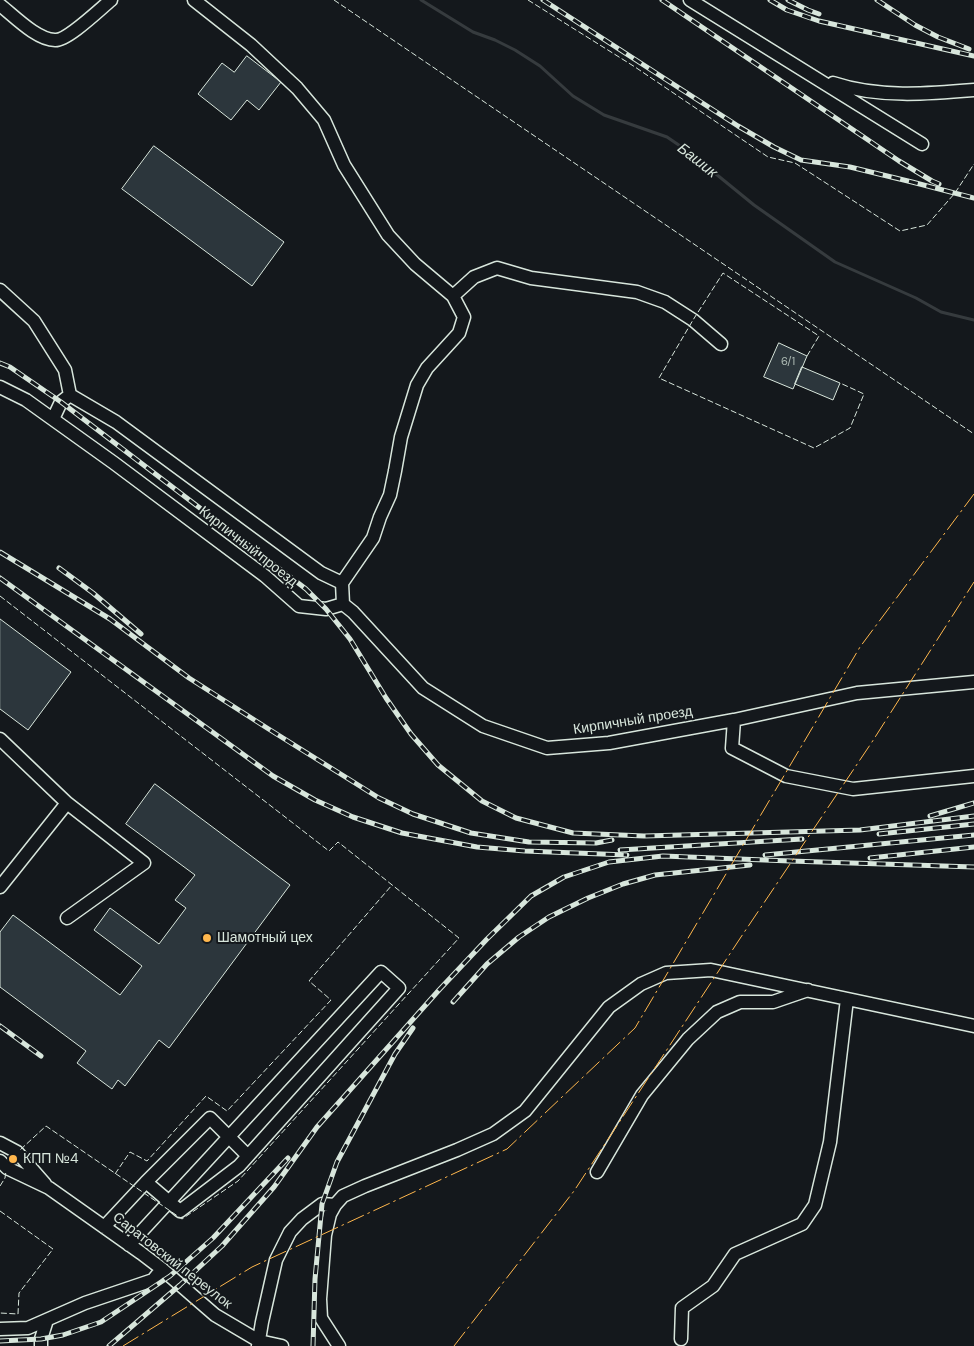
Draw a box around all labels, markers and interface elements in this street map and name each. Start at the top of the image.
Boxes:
water label: Башик [673,140,721,182]
house number: 6/1 [781,355,795,369]
street label: Кирпичный проезд [195,503,301,591]
street label: Кирпичный проезд [572,703,694,739]
place label: Шамотный цех [217,930,313,946]
marker: Шамотный цех [201,932,213,944]
place label: КПП №4 [23,1151,79,1167]
marker: КПП №4 [7,1153,19,1165]
street label: Саратовский переулок [109,1209,235,1313]

